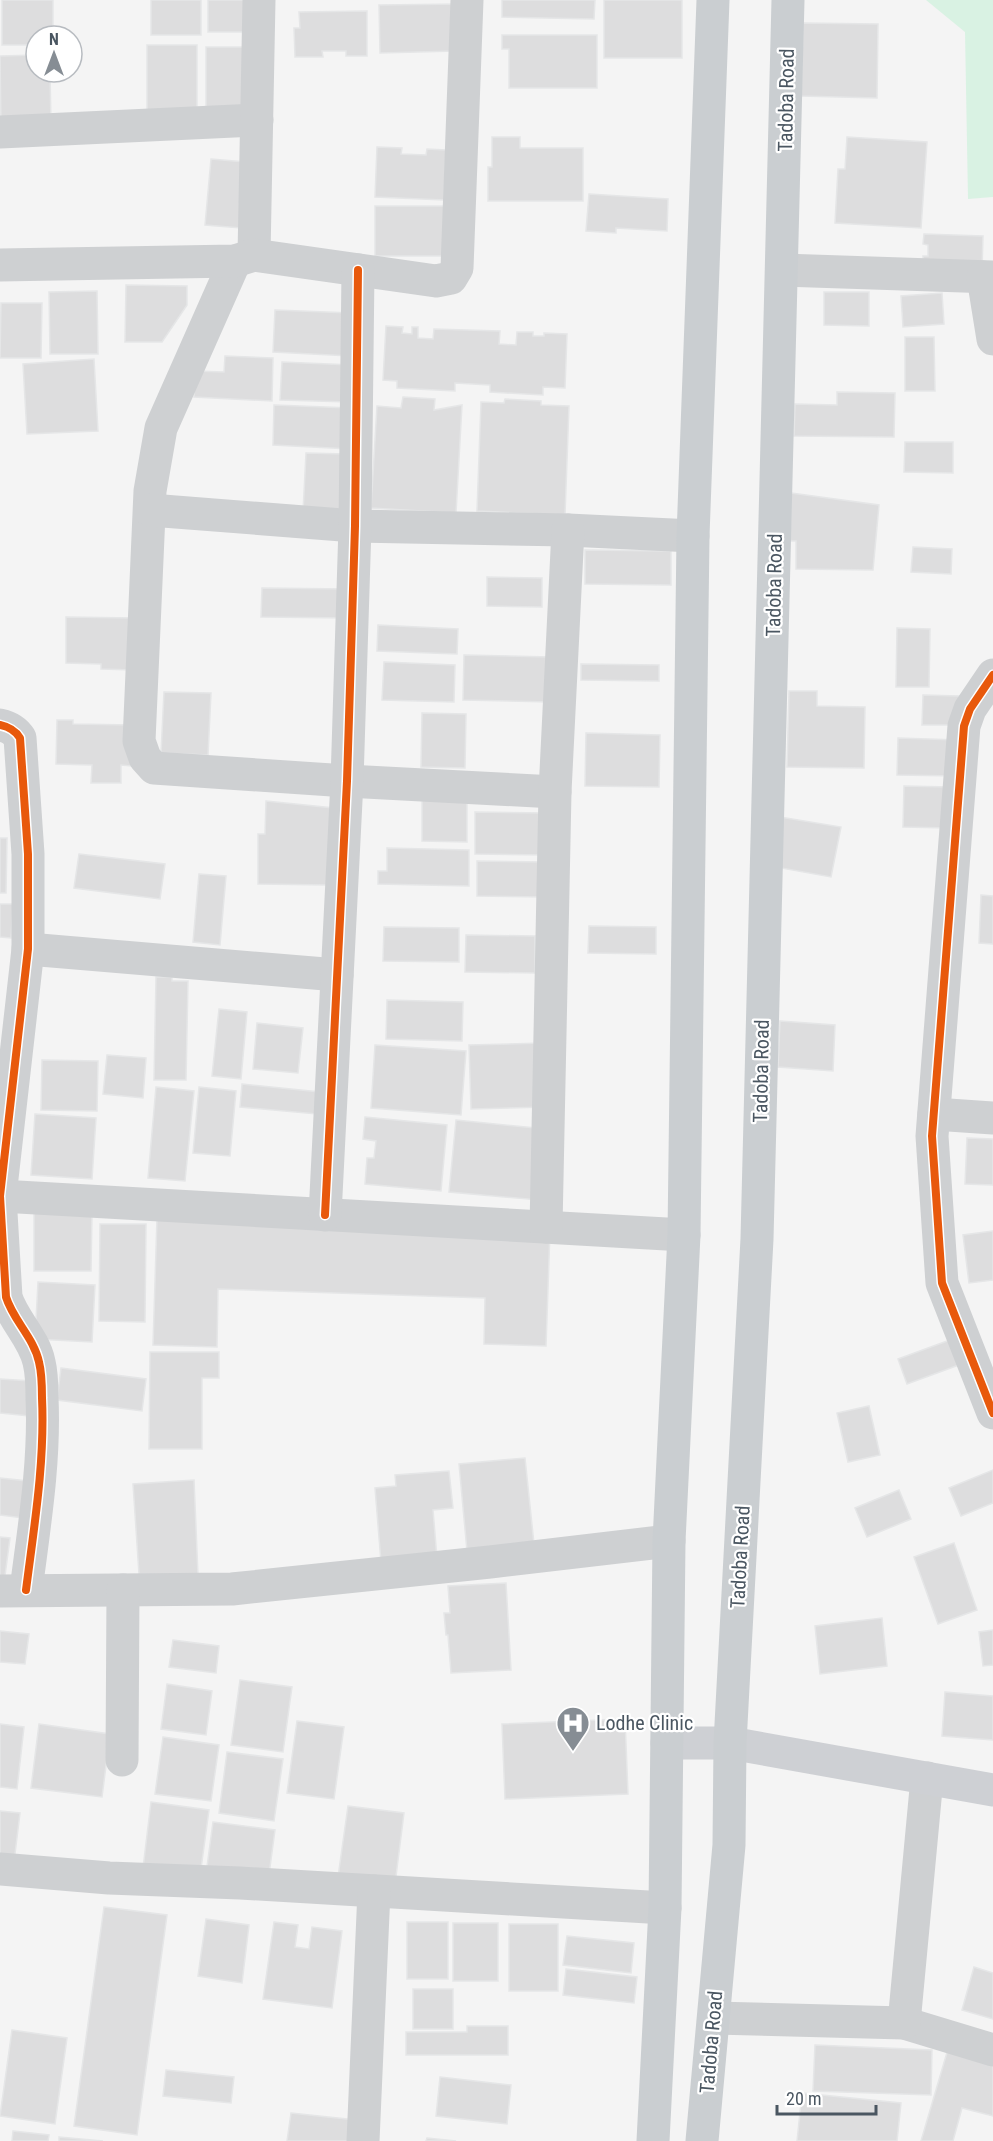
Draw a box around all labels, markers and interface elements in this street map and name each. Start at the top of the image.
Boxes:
north arrow [24,24,84,84]
text: N [49,30,59,49]
street label: Tadoba Road [773,48,799,152]
street label: Tadoba Road [761,533,787,637]
street label: Tadoba Road [748,1019,774,1123]
street label: Tadoba Road [725,1505,755,1609]
hospital icon: Lodhe Clinic [555,1705,591,1752]
place label: Lodhe Clinic [596,1711,693,1735]
street label: Tadoba Road [695,1990,727,2094]
scale bar [777,2078,876,2116]
text: 20 m [786,2088,821,2109]

